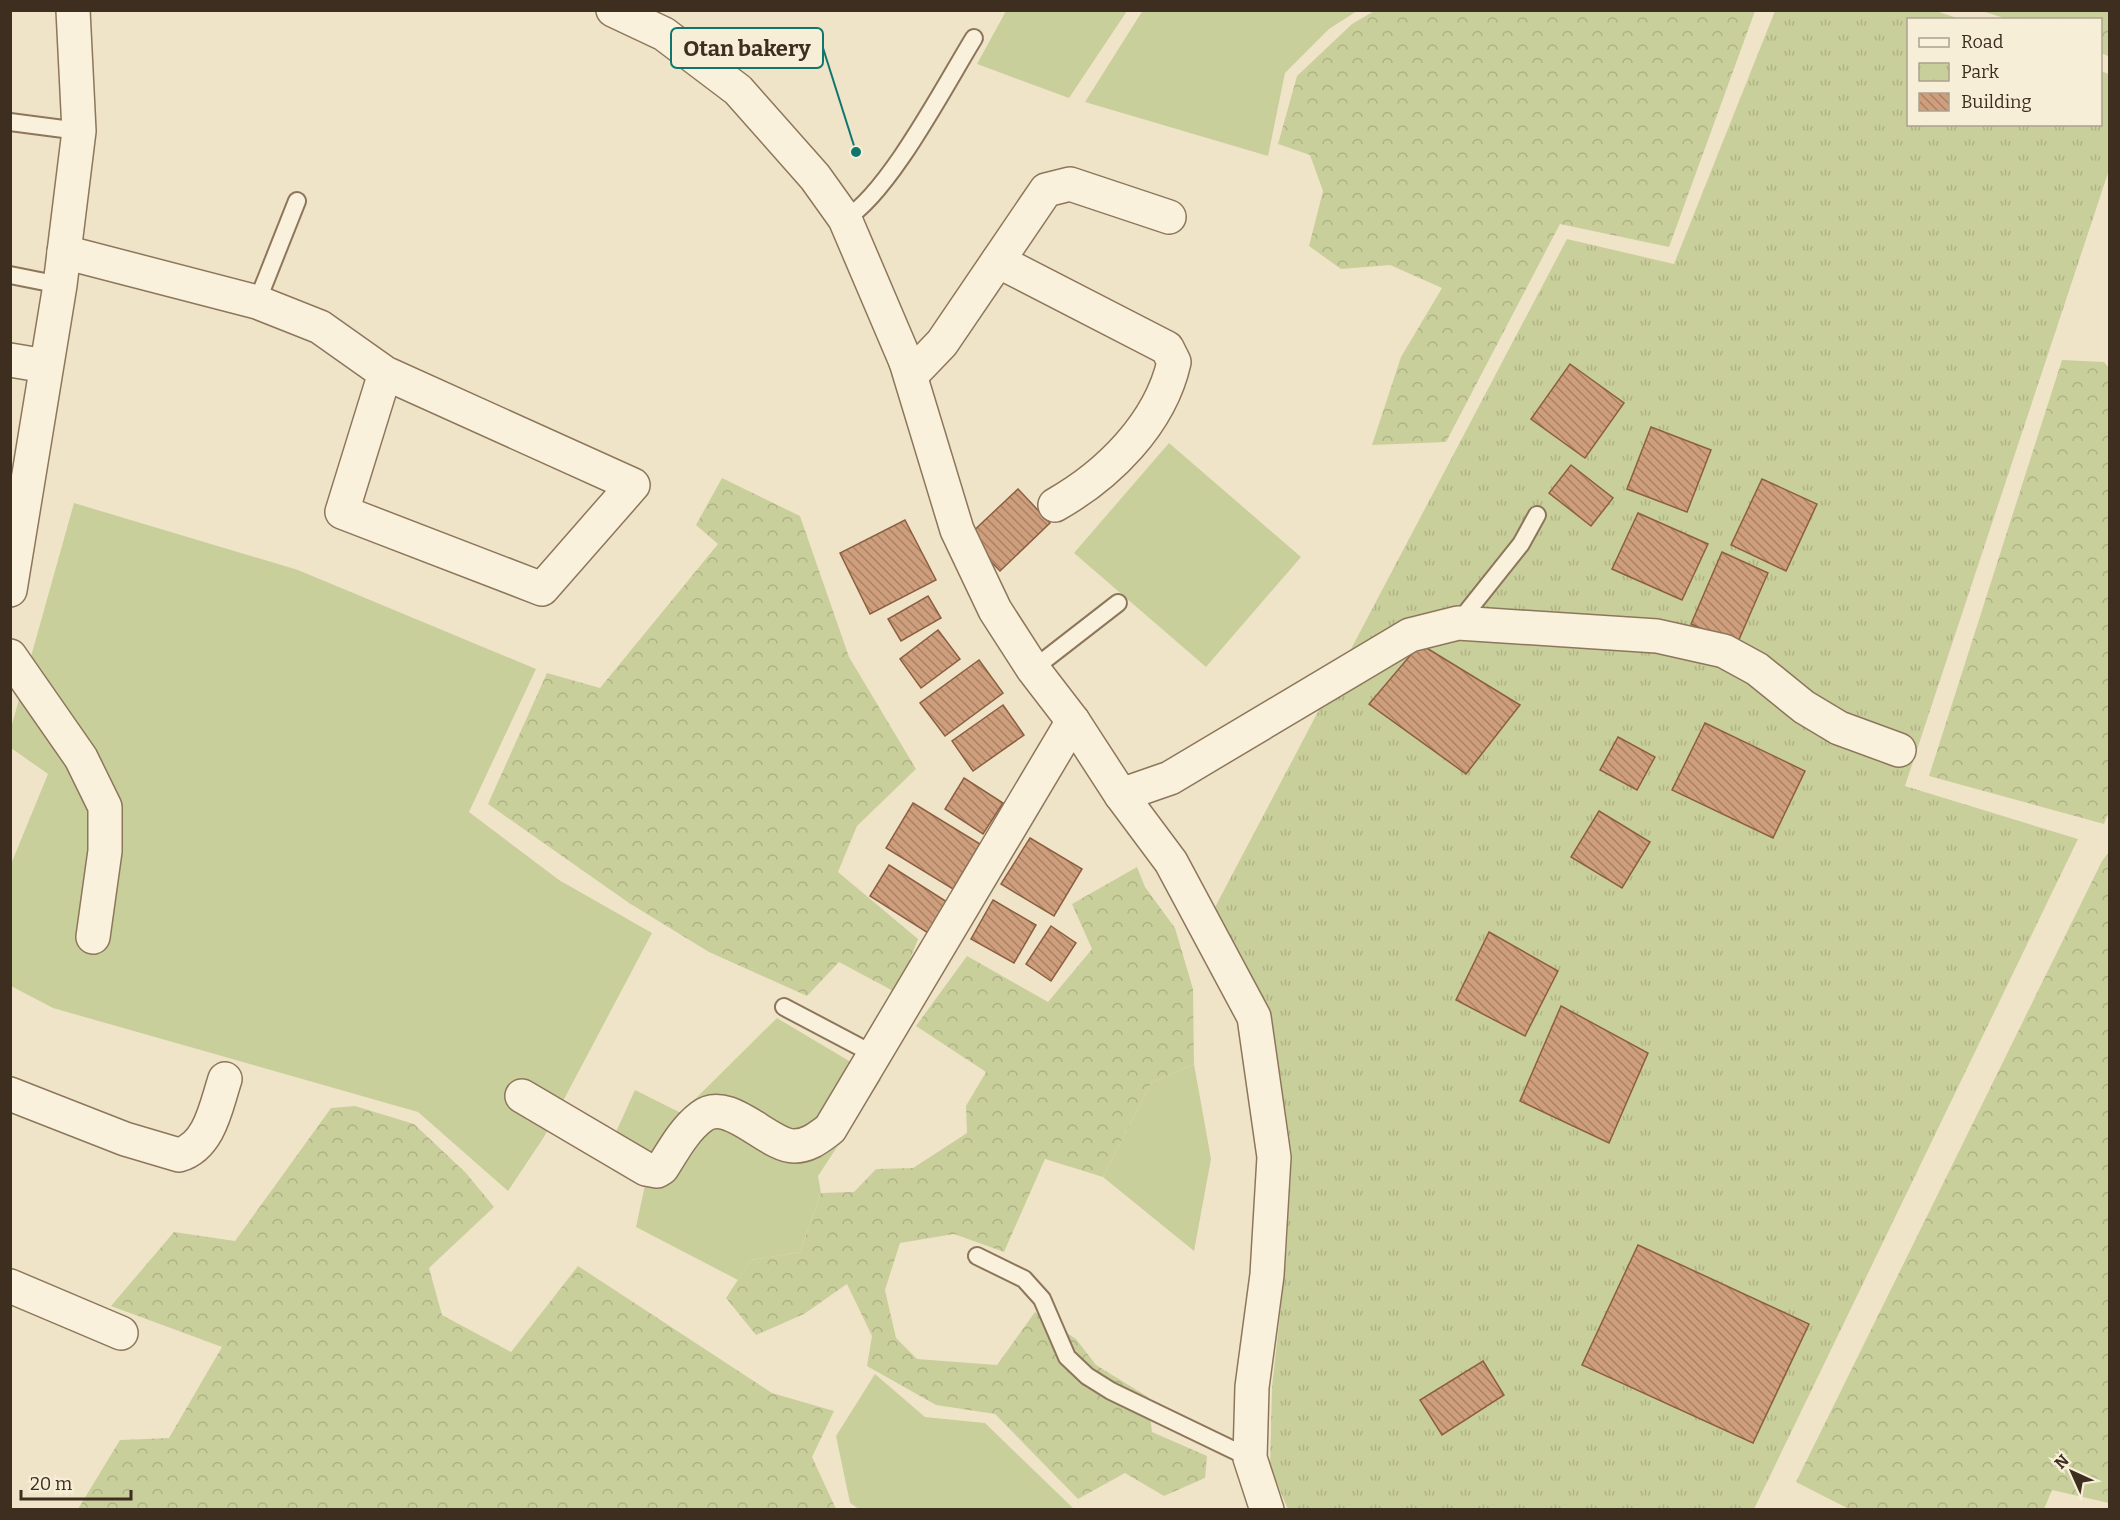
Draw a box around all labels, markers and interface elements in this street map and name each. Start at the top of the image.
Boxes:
legend [1907,18,2102,126]
callout: Otan bakery [671,28,823,68]
text: Road [1961,31,2004,53]
text: Otan bakery [683,35,812,62]
text: Park [1961,61,2000,83]
text: Building [1961,91,2032,113]
north arrow [2042,1442,2102,1502]
text: N [2051,1451,2073,1473]
scale bar [21,1463,130,1501]
text: 20 m [30,1473,72,1495]

